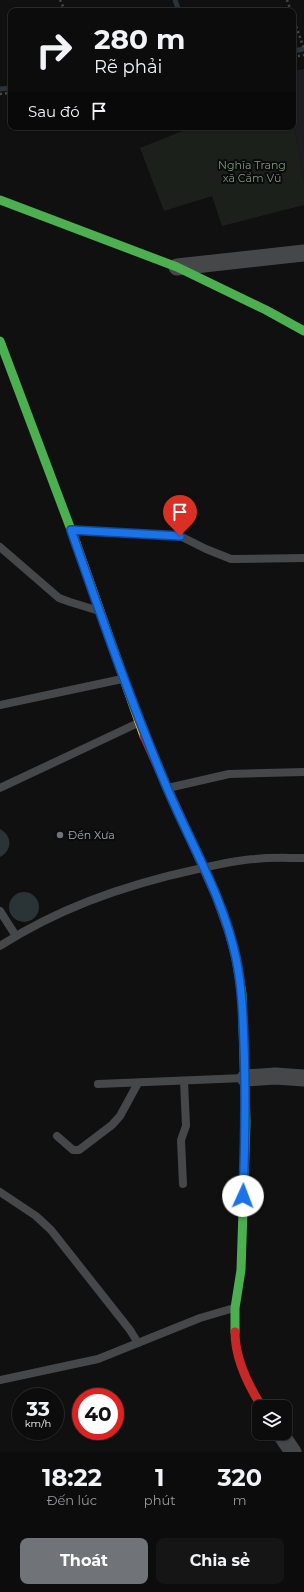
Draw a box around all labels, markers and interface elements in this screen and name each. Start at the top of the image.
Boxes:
text: 280 m [94,22,185,56]
icon: right [28,24,80,76]
text: Rẽ phải [94,56,162,78]
icon: arrive [88,100,110,122]
text: Sau đó [28,102,80,121]
park label: Nghĩa Trang xã Cẩm Vũ [218,158,286,185]
pin [163,495,197,536]
icon: arrive [169,501,191,523]
place label: Đền Xưa [68,828,115,842]
marker: Đền Xưa [55,830,65,840]
position arrow [222,1175,264,1217]
speed limit sign: 40 [72,1388,124,1440]
text: 33 [26,1397,50,1421]
map controls [252,1400,292,1440]
button: layers [252,1400,292,1440]
text: km/h [25,1417,51,1430]
text: 18:22 [42,1463,102,1492]
text: 1 [155,1463,164,1492]
text: 320 [217,1463,262,1492]
text: Đến lúc [47,1492,97,1508]
text: phút [144,1492,175,1508]
text: m [233,1492,247,1508]
button: Thoát [20,1538,148,1584]
button: Chia sẻ [156,1538,284,1584]

